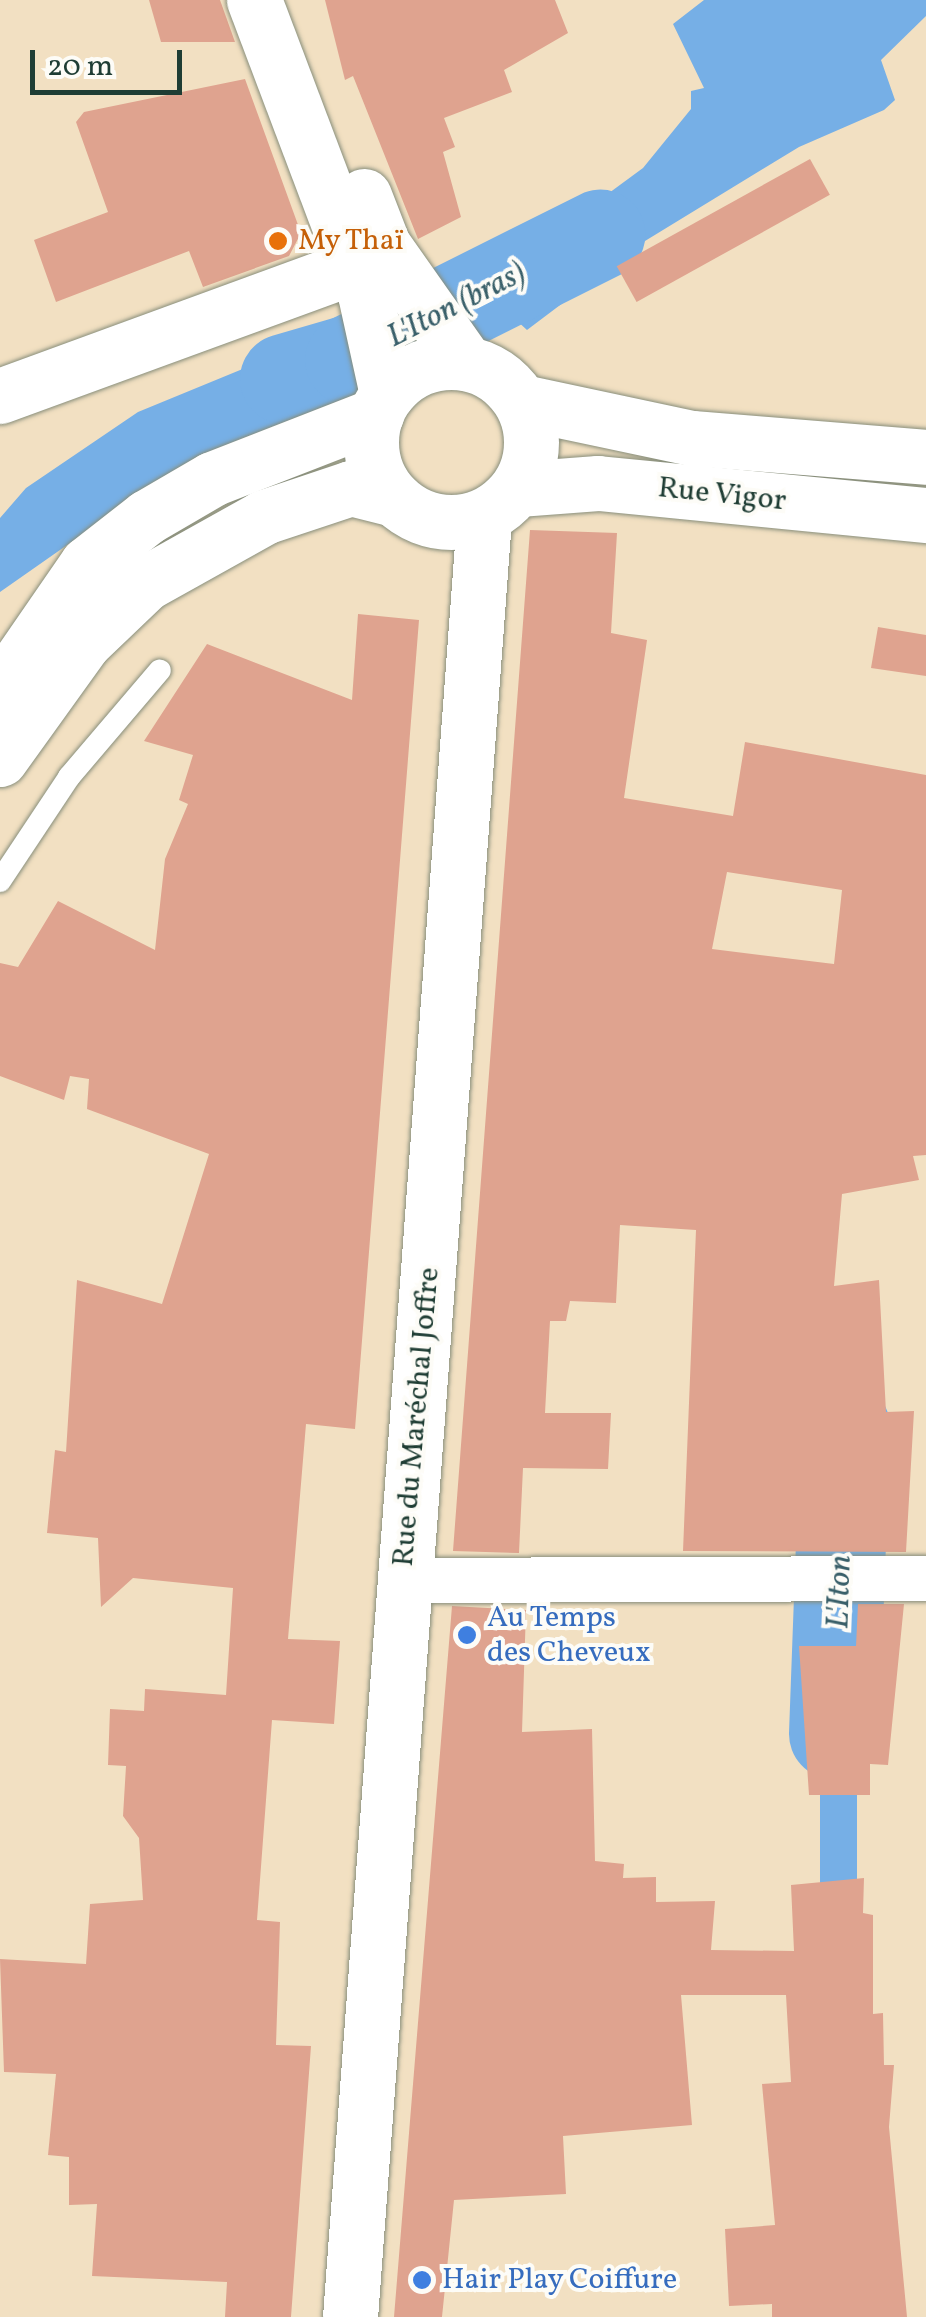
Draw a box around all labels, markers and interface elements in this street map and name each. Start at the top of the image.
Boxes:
scale bar [35,30,188,92]
text: 20 m [47,46,113,88]
place label: My Thaï [298,223,405,259]
marker: My Thaï [267,230,289,252]
water label: L'Iton (bras) [381,255,533,357]
street label: Rue Vigor [656,470,788,520]
street label: Rue du Maréchal Joffre [386,1266,448,1568]
water label: L'Iton [821,1554,861,1630]
place label: Au Temps des Cheveux [487,1600,651,1670]
marker: Au Temps des Cheveux [456,1624,478,1646]
place label: Hair Play Coiffure [442,2262,678,2298]
marker: Hair Play Coiffure [411,2269,433,2291]

